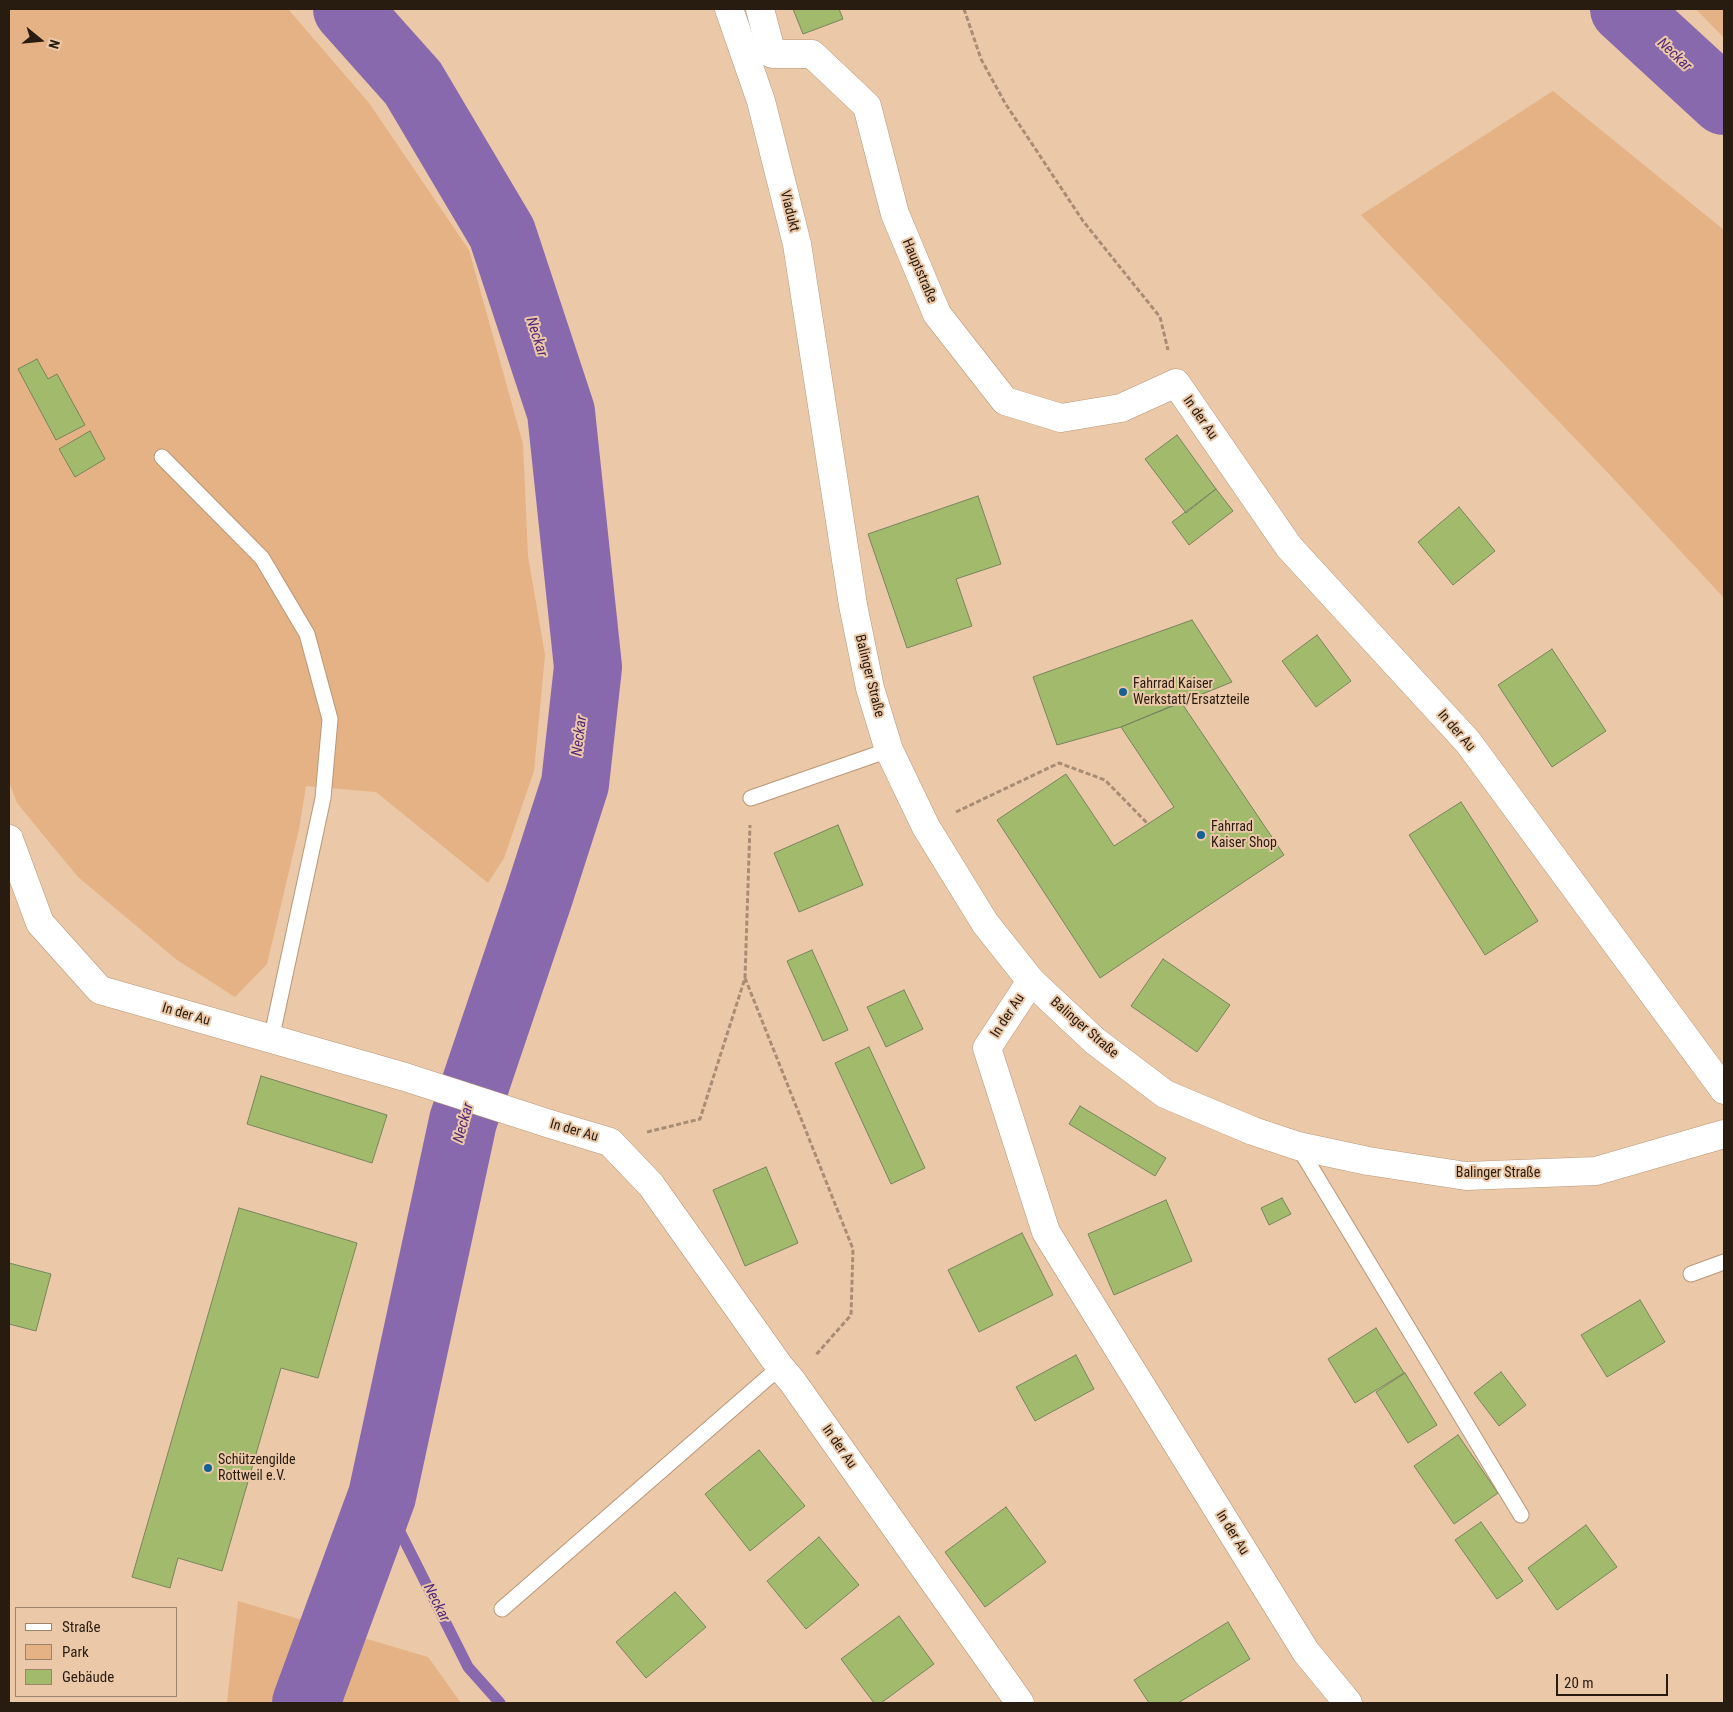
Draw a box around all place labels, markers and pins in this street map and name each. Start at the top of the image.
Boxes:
place label: Fahrrad Kaiser Werkstatt/Ersatzteile [1133,676,1250,709]
marker: Fahrrad Kaiser Werkstatt/Ersatzteile [1117,686,1129,698]
place label: Fahrrad Kaiser Shop [1211,819,1277,852]
marker: Fahrrad Kaiser Shop [1195,829,1207,841]
place label: Schützengilde Rottweil e.V. [218,1452,296,1484]
marker: Schützengilde Rottweil e.V. [202,1462,214,1474]

